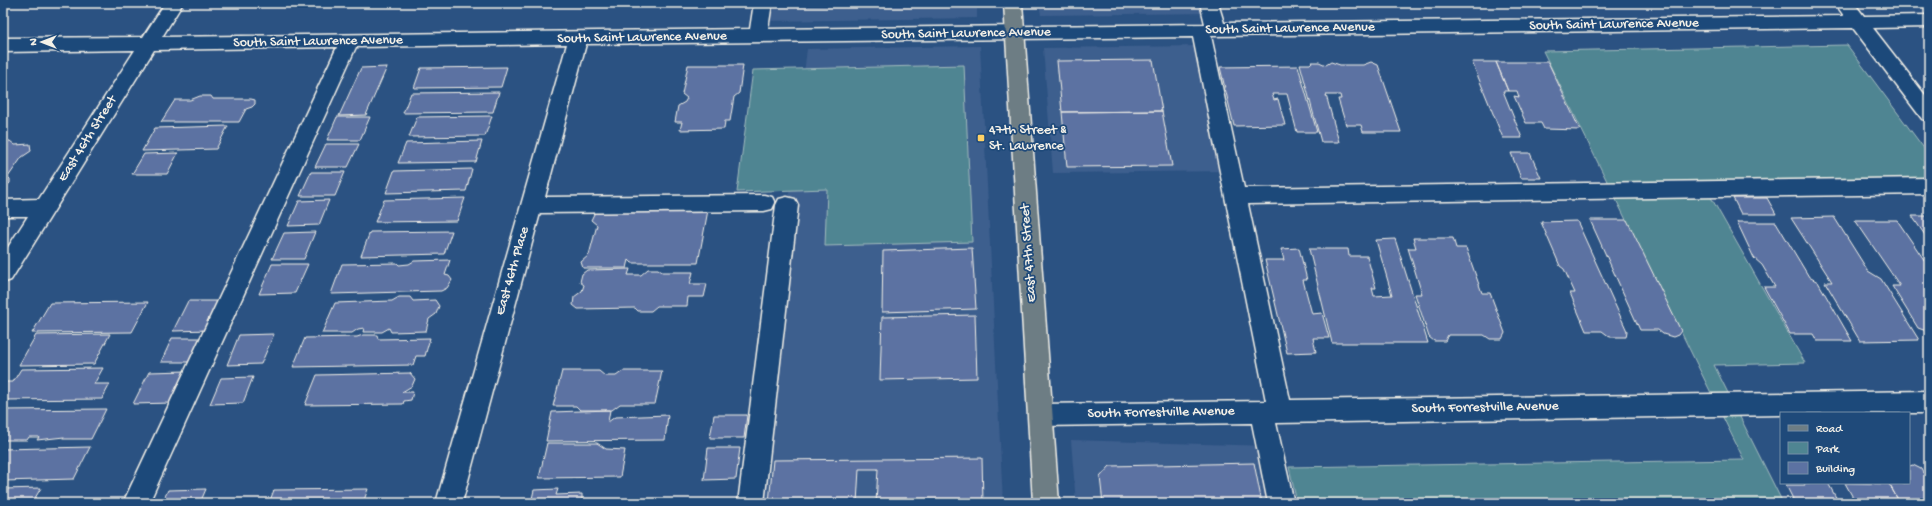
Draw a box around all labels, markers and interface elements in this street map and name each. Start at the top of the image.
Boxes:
street label: South Saint Lawrence Avenue [1529,15,1700,35]
street label: South Saint Lawrence Avenue [1205,19,1376,39]
north arrow [22,22,62,62]
street label: South Saint Lawrence Avenue [881,24,1052,44]
street label: South Saint Lawrence Avenue [557,28,728,48]
street label: South Saint Lawrence Avenue [233,32,404,52]
text: N [28,38,40,46]
street label: East 46th Street [55,92,122,185]
place label: 47th Street & St. Lawrence [989,122,1067,155]
marker: 47th Street & St. Lawrence [976,133,986,143]
street label: East 47th Street [1017,202,1041,303]
street label: East 46th Place [492,224,534,317]
street label: South Forrestville Avenue [1411,398,1560,418]
street label: South Forrestville Avenue [1087,403,1236,423]
legend [1780,412,1910,484]
text: Road [1816,423,1843,437]
text: Park [1815,443,1841,457]
text: Building [1815,463,1855,477]

